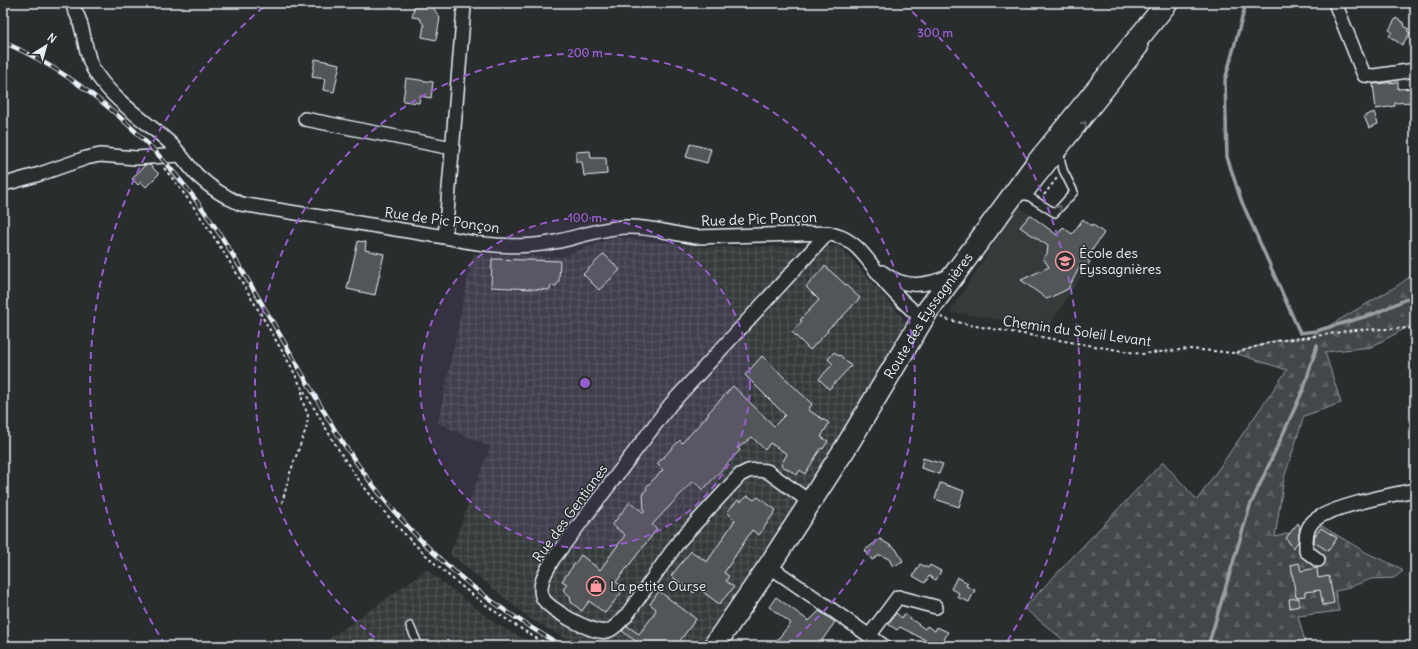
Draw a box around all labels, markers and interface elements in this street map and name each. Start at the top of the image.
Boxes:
text: 300 m [917,25,953,40]
north arrow [26,26,66,66]
text: N [45,30,59,46]
text: 200 m [567,45,603,60]
one-way arrow [1079,122,1086,129]
street label: Rue de Pic Ponçon [383,203,501,237]
one-way arrow [1055,205,1062,213]
street label: Rue de Pic Ponçon [701,208,817,230]
text: 100 m [568,210,602,225]
place label: École des Eyssagnières [1079,244,1161,278]
street label: Route des Eyssagnières [880,249,977,382]
school or university icon: École des Eyssagnières [1054,250,1076,272]
street label: Chemin du Soleil Levant [1002,312,1153,350]
centre of rings [578,376,592,390]
street label: Rue des Gentianes [528,460,612,566]
shop icon: La petite Ourse [585,575,607,597]
place label: La petite Ourse [610,577,706,595]

